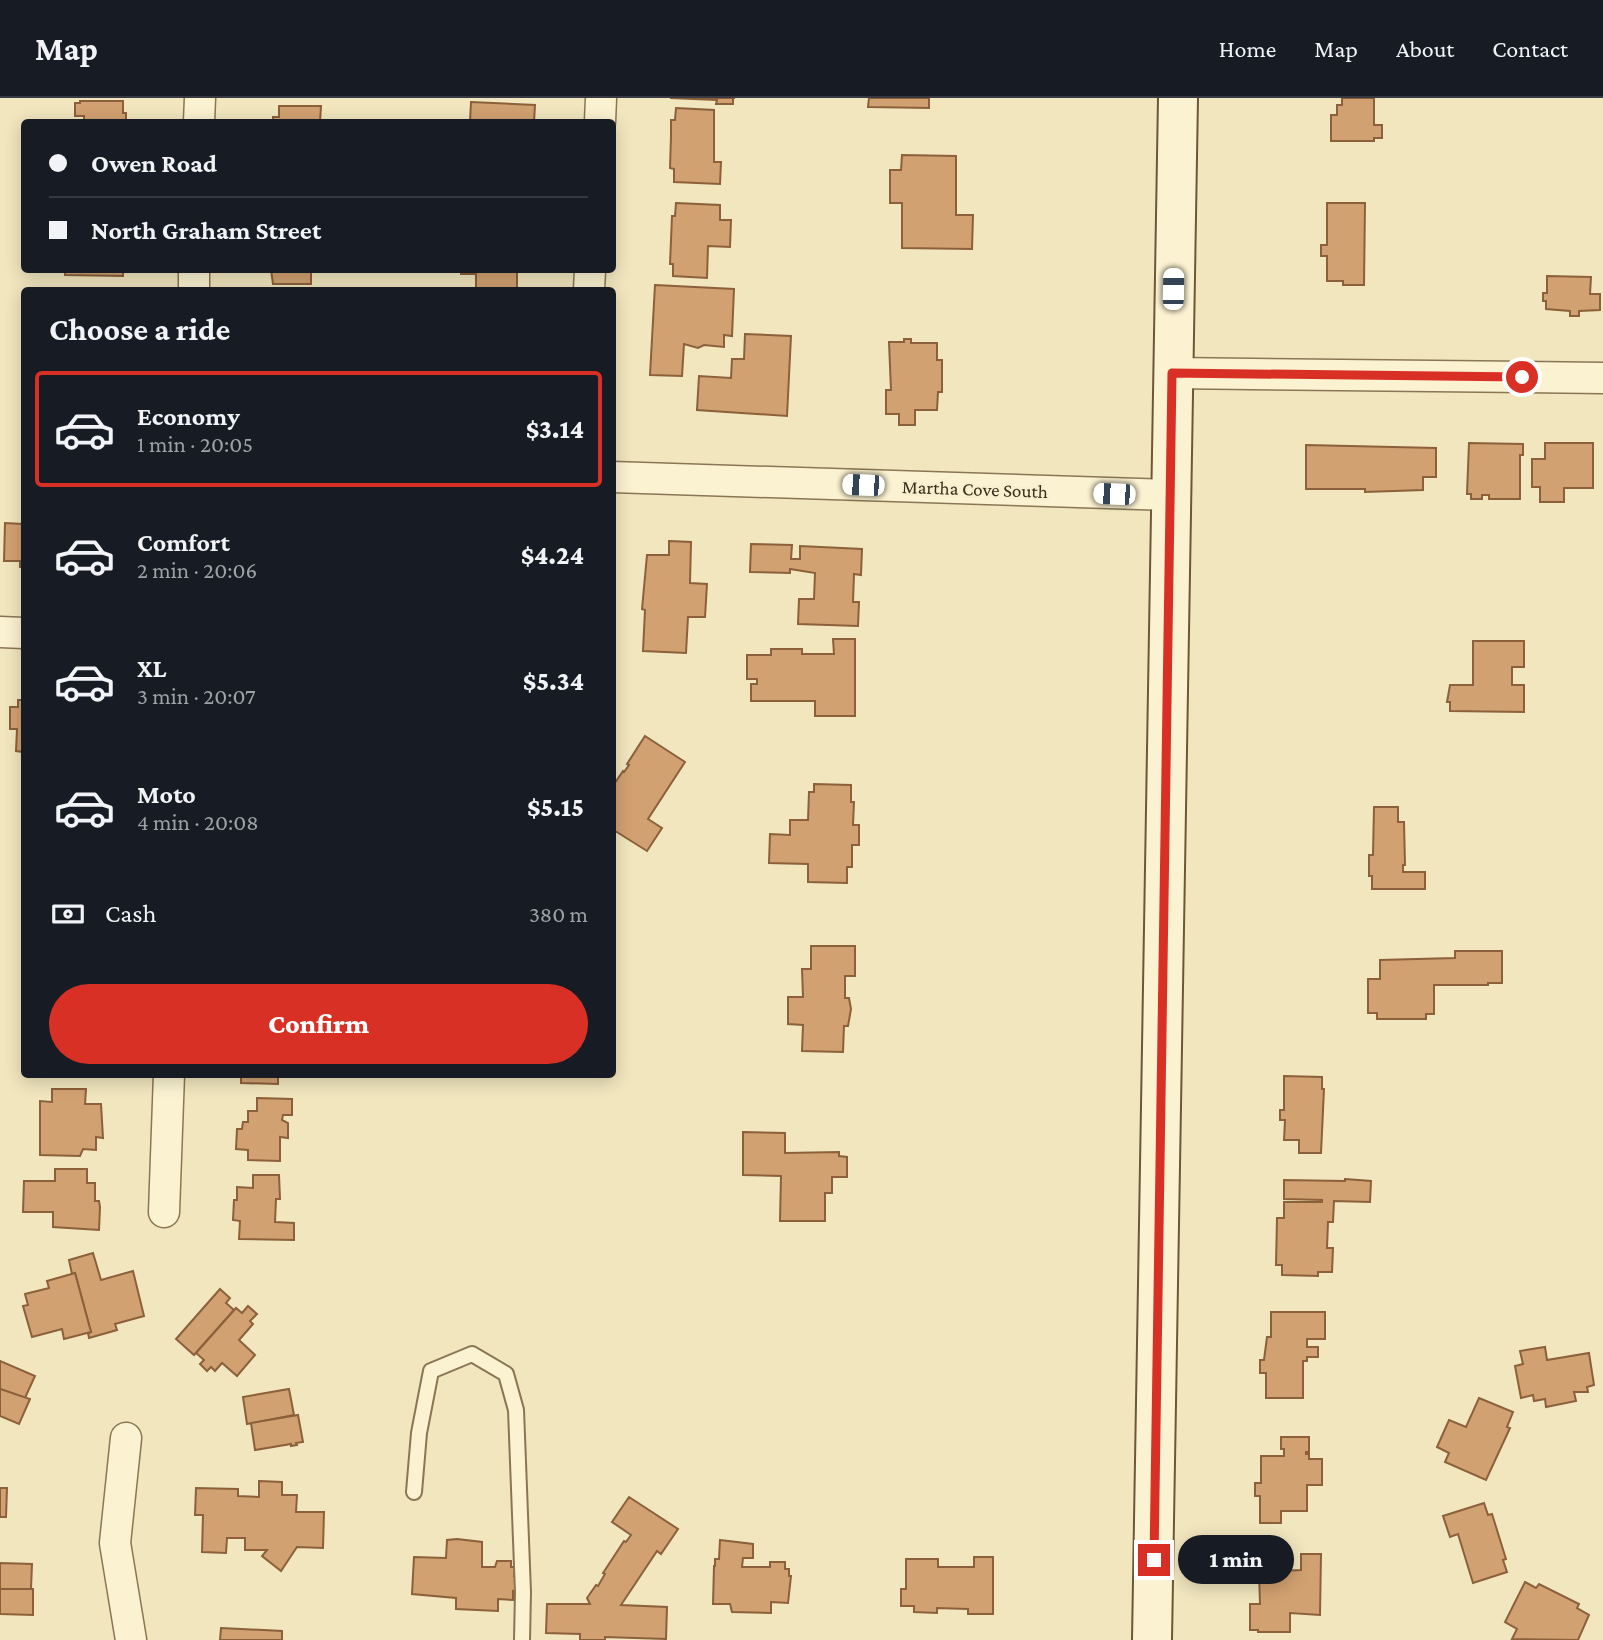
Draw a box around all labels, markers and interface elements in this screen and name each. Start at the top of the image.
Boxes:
text: Map [35,30,98,67]
text: Home [1219,35,1276,62]
text: Map [1314,35,1358,62]
text: About [1396,35,1454,62]
text: Contact [1492,35,1568,62]
text: Owen Road [91,149,217,178]
text: North Graham Street [91,216,321,245]
car [1163,268,1184,310]
text: Choose a ride [49,311,230,347]
route start [1506,361,1538,393]
icon: car [53,398,116,461]
text: Economy [137,402,240,431]
text: $3.14 [526,415,584,444]
text: 1 min · 20:05 [137,431,253,457]
car [842,474,885,496]
street label: Martha Cove South [902,476,1048,502]
car [1093,483,1136,505]
icon: car [53,524,116,587]
text: Comfort [137,528,230,557]
text: $4.24 [521,541,584,570]
text: 2 min · 20:06 [137,557,257,583]
icon: car [53,650,116,713]
text: XL [137,654,166,683]
text: $5.34 [523,667,584,696]
text: 3 min · 20:07 [137,683,256,709]
icon: car [53,776,116,839]
text: Moto [137,780,196,809]
text: $5.15 [527,793,584,822]
text: 4 min · 20:08 [137,809,259,835]
icon: cash [49,895,87,933]
text: Cash [105,899,156,928]
text: 380 m [529,901,588,927]
button: Confirm [49,984,588,1064]
callout: 1 min [1178,1536,1294,1584]
route end [1138,1544,1170,1576]
text: 1 min [1209,1546,1263,1572]

